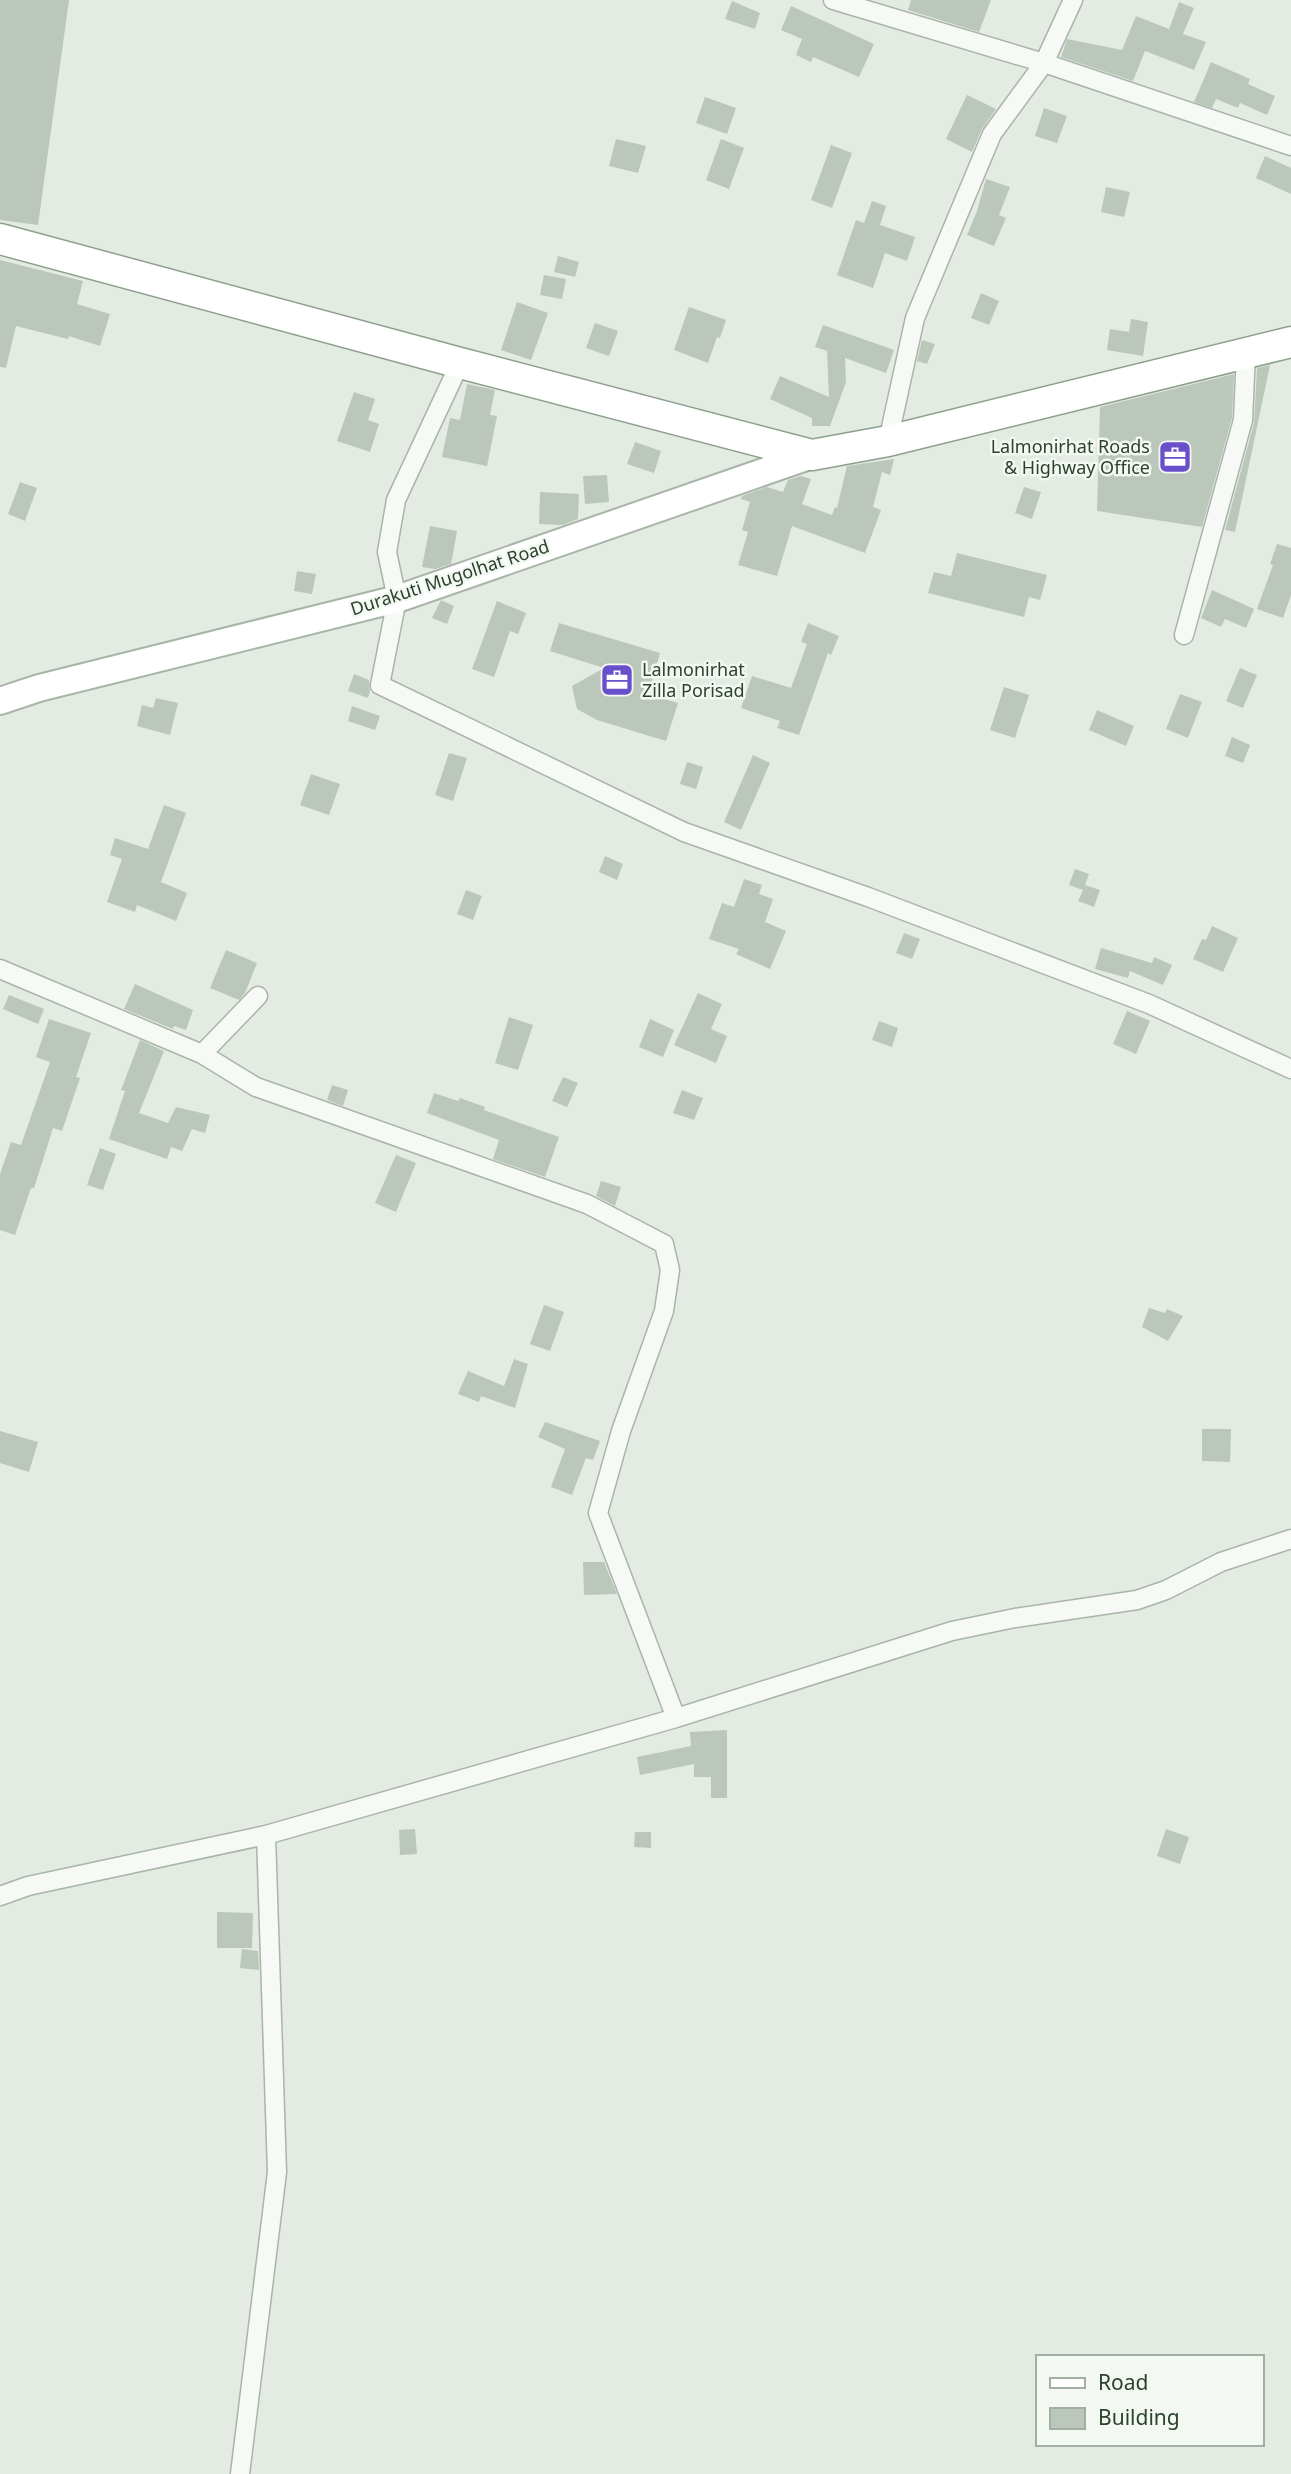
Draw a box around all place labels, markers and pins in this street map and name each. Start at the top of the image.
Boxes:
place label: Lalmonirhat Roads & Highway Office [991,434,1150,479]
office icon: Lalmonirhat Roads & Highway Office [1156,438,1194,476]
place label: Lalmonirhat Zilla Porisad [642,657,745,702]
office icon: Lalmonirhat Zilla Porisad [598,661,636,699]

